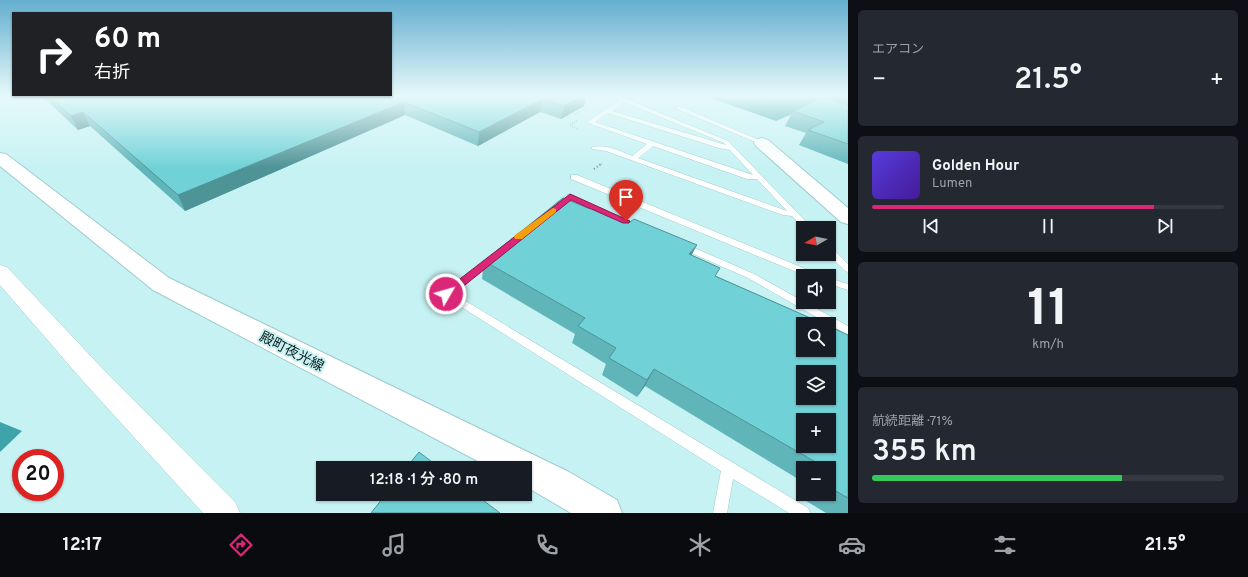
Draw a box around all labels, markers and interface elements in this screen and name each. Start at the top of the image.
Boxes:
text: 60 m [94,22,161,58]
icon: right [28,28,80,80]
text: エアコン [872,42,924,58]
text: 右折 [94,62,130,85]
text: 21.5° [1014,62,1082,99]
text: − [872,67,886,94]
text: + [1210,67,1224,94]
text: Golden Hour [932,157,1019,176]
text: Lumen [932,176,972,192]
pin [609,180,643,221]
icon: arrive [615,186,637,208]
icon: previous [920,215,942,237]
icon: pause [1037,215,1059,237]
icon: next [1154,215,1176,237]
north arrow [796,221,836,261]
map controls [796,221,836,501]
button: sound [796,269,836,309]
position arrow [425,273,467,315]
text: 11 [1027,278,1069,344]
button: search [796,317,836,357]
street label: 殿町夜光線 [256,329,326,376]
text: km/h [1032,337,1064,353]
button: layers [796,365,836,405]
button: + [796,413,836,453]
text: 航続距離 · 71% [872,414,953,430]
text: 355 km [872,434,977,471]
speed limit sign: 20 [12,449,64,501]
button: − [796,461,836,501]
text: 12:18 · 1 分 · 80 m [370,471,478,490]
icon: directions [227,531,255,559]
icon: music [380,531,408,559]
icon: phone [533,531,561,559]
icon: climate [686,531,714,559]
icon: car [838,531,866,559]
icon: filters [991,531,1019,559]
text: 12:17 [62,534,102,557]
text: 21.5° [1144,534,1185,557]

